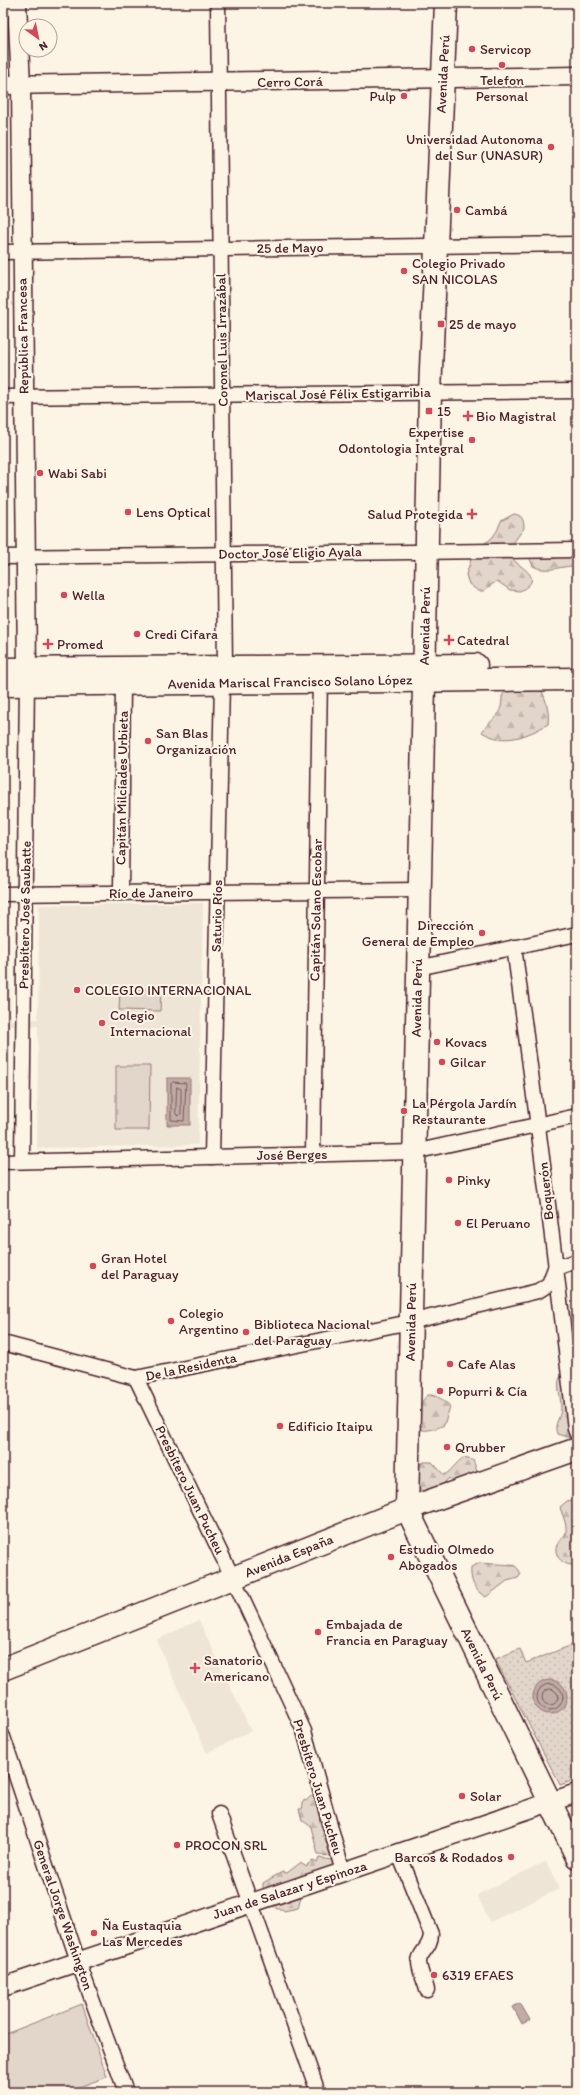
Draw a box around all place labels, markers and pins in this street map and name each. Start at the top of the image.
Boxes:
place label: Servicop [480,41,531,58]
marker: Servicop [467,44,477,54]
marker: Telefon Personal [497,60,507,70]
place label: Telefon Personal [476,72,528,105]
place label: Pulp [369,88,396,105]
marker: Pulp [399,91,409,101]
place label: Universidad Autonoma del Sur (UNASUR) [406,131,543,164]
marker: Universidad Autonoma del Sur (UNASUR) [546,142,556,152]
place label: Cambá [465,202,508,219]
marker: Cambá [452,205,462,215]
place label: Colegio Privado SAN NICOLAS [412,255,505,288]
marker: Colegio Privado SAN NICOLAS [399,266,409,276]
place label: 25 de mayo [449,316,516,333]
marker: 25 de mayo [436,319,446,329]
place label: 15 [437,403,451,420]
marker: 15 [424,406,434,416]
place label: Bio Magistral [476,408,556,425]
marker: Bio Magistral [463,411,473,421]
place label: Expertise Odontologia Integral [338,424,464,457]
marker: Expertise Odontologia Integral [467,435,477,445]
place label: Wabi Sabi [48,465,107,482]
marker: Wabi Sabi [35,468,45,478]
place label: Lens Optical [136,504,211,521]
place label: Salud Protegida [367,506,464,523]
marker: Lens Optical [123,507,133,517]
marker: Salud Protegida [466,508,478,520]
place label: Wella [72,587,105,604]
marker: Wella [59,590,69,600]
place label: Credi Cifara [145,626,218,643]
marker: Credi Cifara [132,629,142,639]
place label: Catedral [457,632,509,649]
marker: Catedral [444,635,454,645]
place label: Promed [57,636,104,653]
marker: Promed [42,638,54,650]
place label: San Blas Organización [156,725,237,758]
marker: San Blas Organización [143,736,153,746]
place label: Dirección General de Empleo [362,917,474,950]
marker: Dirección General de Empleo [477,928,487,938]
place label: COLEGIO INTERNACIONAL [85,982,251,999]
marker: COLEGIO INTERNACIONAL [72,985,82,995]
place label: Colegio Internacional [110,1007,191,1040]
marker: Colegio Internacional [97,1018,107,1028]
place label: Kovacs [445,1034,487,1051]
marker: Kovacs [432,1037,442,1047]
place label: Gilcar [450,1054,486,1071]
marker: Gilcar [437,1057,447,1067]
place label: La Pérgola Jardín Restaurante [412,1095,517,1128]
marker: La Pérgola Jardín Restaurante [399,1106,409,1116]
place label: Pinky [457,1172,491,1189]
marker: Pinky [444,1175,454,1185]
place label: El Peruano [466,1215,530,1232]
marker: El Peruano [453,1218,463,1228]
place label: Gran Hotel del Paraguay [101,1250,179,1283]
marker: Gran Hotel del Paraguay [88,1261,98,1271]
place label: Colegio Argentino [179,1305,239,1338]
marker: Colegio Argentino [166,1316,176,1326]
place label: Biblioteca Nacional del Paraguay [254,1316,370,1349]
marker: Biblioteca Nacional del Paraguay [241,1327,251,1337]
place label: Cafe Alas [458,1356,516,1373]
marker: Cafe Alas [445,1359,455,1369]
place label: Popurri & Cía [448,1383,528,1400]
marker: Popurri & Cía [435,1386,445,1396]
place label: Edificio Itaipu [288,1418,373,1435]
marker: Edificio Itaipu [275,1421,285,1431]
place label: Qrubber [455,1439,506,1456]
marker: Qrubber [442,1442,452,1452]
place label: Estudio Olmedo Abogados [399,1541,494,1574]
marker: Estudio Olmedo Abogados [386,1552,396,1562]
place label: Embajada de Francia en Paraguay [326,1616,448,1649]
marker: Embajada de Francia en Paraguay [313,1627,323,1637]
place label: Sanatorio Americano [204,1652,269,1685]
marker: Sanatorio Americano [189,1662,201,1674]
place label: Solar [470,1788,502,1805]
marker: Solar [457,1791,467,1801]
place label: PROCON SRL [185,1837,267,1854]
marker: PROCON SRL [172,1840,182,1850]
place label: Barcos & Rodados [394,1849,503,1866]
marker: Barcos & Rodados [506,1852,516,1862]
place label: Ña Eustaquia Las Mercedes [102,1917,183,1950]
marker: Ña Eustaquia Las Mercedes [89,1928,99,1938]
place label: 6319 EFAES [442,1967,514,1984]
marker: 6319 EFAES [429,1970,439,1980]

